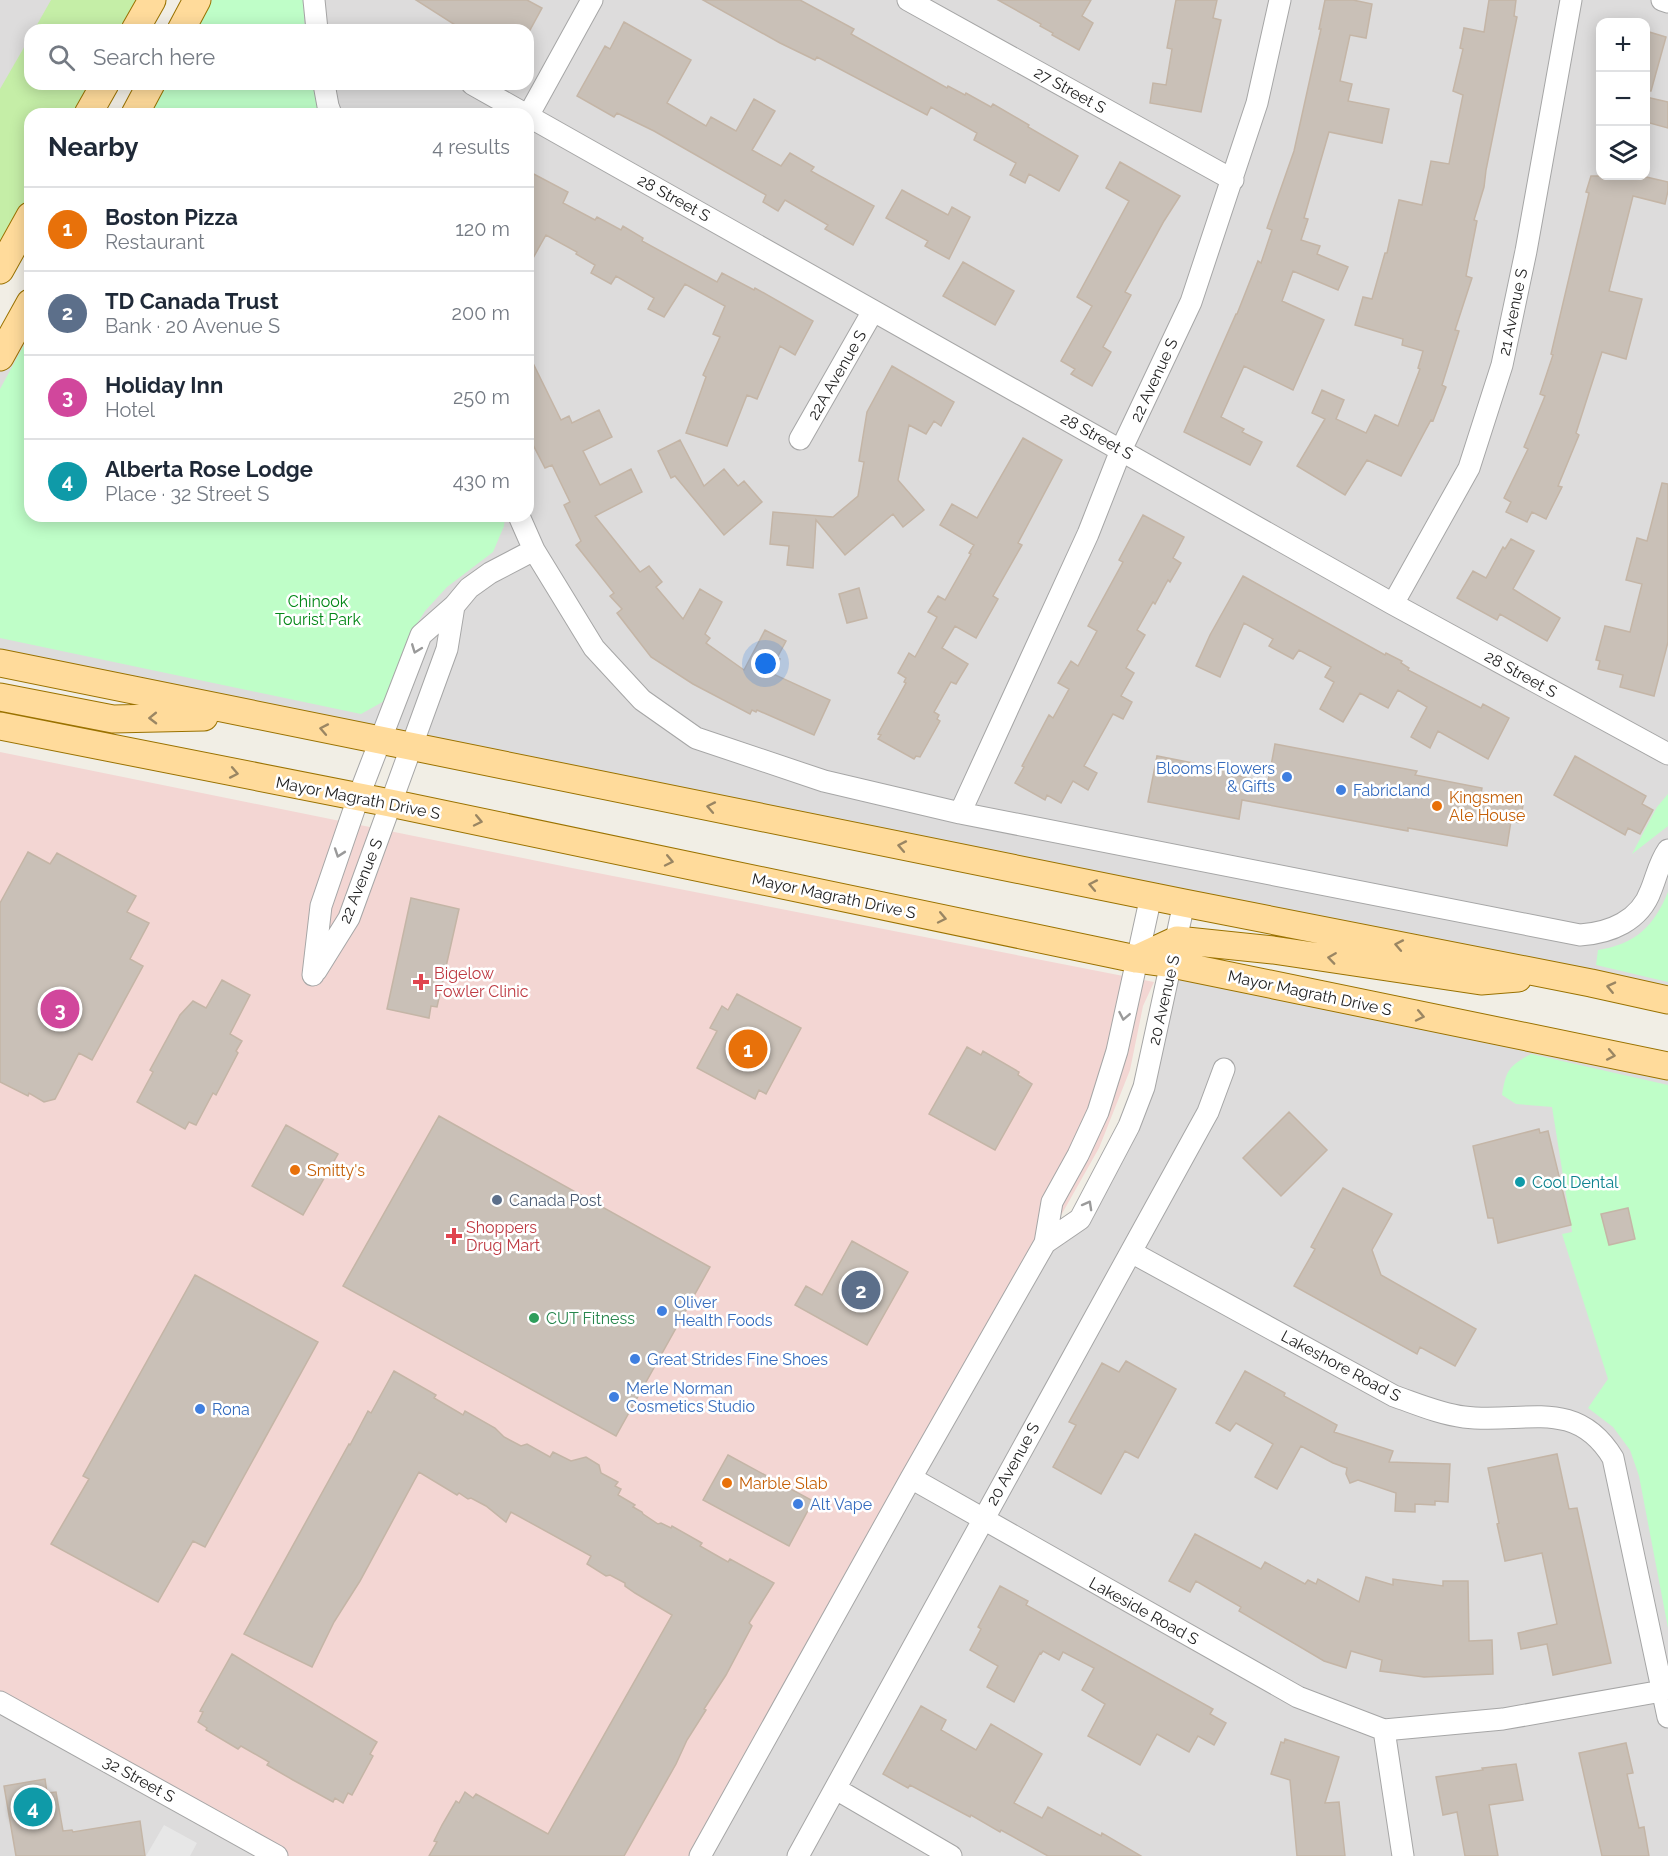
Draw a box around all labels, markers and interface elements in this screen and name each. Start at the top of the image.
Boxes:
map controls [1596,18,1650,180]
button: + [1596,18,1650,72]
search box [24,24,534,90]
icon: search [45,41,78,74]
text: Search here [93,44,215,70]
street label: 27 Street S [1031,63,1109,118]
button: − [1596,72,1650,126]
button: layers [1596,126,1650,180]
text: Nearby [48,132,138,162]
text: 4 results [432,135,510,159]
street label: 28 Street S [634,170,714,226]
text: Boston Pizza [105,204,238,230]
text: 1 [63,217,72,241]
text: 120 m [455,217,510,241]
text: Restaurant [105,230,205,254]
street label: 21 Avenue S [1494,266,1532,357]
text: TD Canada Trust [105,288,279,314]
text: 2 [62,301,73,325]
text: 200 m [452,301,510,325]
text: Bank · 20 Avenue S [105,314,280,338]
street label: 22A Avenue S [804,326,870,423]
street label: 22 Avenue S [1126,335,1182,425]
text: Holiday Inn [105,372,223,398]
text: 3 [62,385,73,409]
text: 250 m [453,385,510,409]
text: Hotel [105,398,155,422]
street label: 28 Street S [1057,408,1137,464]
text: Alberta Rose Lodge [105,456,313,482]
text: 4 [62,469,73,493]
text: 430 m [453,469,510,493]
text: Place · 32 Street S [105,482,269,506]
park label: Chinook Tourist Park [275,592,361,629]
one-way arrow [410,643,423,654]
street label: 28 Street S [1481,646,1561,702]
your location [751,649,780,678]
one-way arrow [148,712,157,724]
one-way arrow [319,723,329,736]
place label: Blooms Flowers & Gifts [1156,759,1275,796]
one-way arrow [228,766,238,779]
marker: Blooms Flowers & Gifts [1280,770,1294,784]
street label: Mayor Magrath Drive S [274,773,442,823]
place label: Fabricland [1353,781,1430,800]
marker: Fabricland [1334,783,1348,797]
place label: Kingsmen Ale House [1449,788,1525,825]
marker: Kingsmen Ale House [1430,799,1444,813]
one-way arrow [706,801,716,814]
one-way arrow [472,814,482,827]
street label: 22 Avenue S [335,835,387,926]
one-way arrow [897,840,907,853]
one-way arrow [334,847,347,858]
one-way arrow [663,854,673,867]
street label: Mayor Magrath Drive S [750,869,918,923]
one-way arrow [1089,879,1099,892]
one-way arrow [936,911,946,924]
one-way arrow [1394,939,1404,952]
street label: 20 Avenue S [1144,953,1184,1047]
one-way arrow [1327,953,1336,965]
place label: Bigelow Fowler Clinic [434,964,529,1001]
street label: Mayor Magrath Drive S [1226,966,1394,1020]
marker: Bigelow Fowler Clinic [412,973,430,991]
one-way arrow [1606,982,1616,995]
pin: 3 [40,986,80,1032]
one-way arrow [1414,1009,1424,1022]
one-way arrow [1118,1011,1131,1021]
pin: 1 [728,1026,768,1072]
one-way arrow [1606,1048,1616,1061]
place label: Smitty's [307,1161,365,1180]
marker: Smitty's [288,1163,302,1177]
place label: Cool Dental [1532,1173,1619,1192]
marker: Cool Dental [1513,1175,1527,1189]
place label: Canada Post [509,1191,603,1210]
marker: Canada Post [490,1193,504,1207]
one-way arrow [1081,1201,1092,1211]
place label: Shoppers Drug Mart [466,1218,541,1255]
marker: Shoppers Drug Mart [447,1229,461,1243]
pin: 2 [842,1268,880,1312]
place label: Oliver Health Foods [674,1293,773,1330]
marker: Oliver Health Foods [655,1304,669,1318]
place label: CUT Fitness [546,1309,635,1328]
marker: CUT Fitness [527,1311,541,1325]
street label: Lakeshore Road S [1278,1326,1404,1406]
place label: Great Strides Fine Shoes [647,1350,828,1369]
marker: Great Strides Fine Shoes [628,1352,642,1366]
place label: Merle Norman Cosmetics Studio [626,1379,755,1416]
marker: Merle Norman Cosmetics Studio [607,1390,621,1404]
place label: Rona [212,1400,250,1419]
marker: Rona [193,1402,207,1416]
street label: 20 Avenue S [982,1419,1044,1509]
place label: Marble Slab [739,1474,828,1493]
marker: Marble Slab [720,1476,734,1490]
place label: Alt Vape [810,1495,872,1514]
marker: Alt Vape [791,1497,805,1511]
street label: Lakeside Road S [1086,1573,1202,1649]
street label: 32 Street S [100,1752,178,1807]
pin: 4 [14,1784,52,1830]

